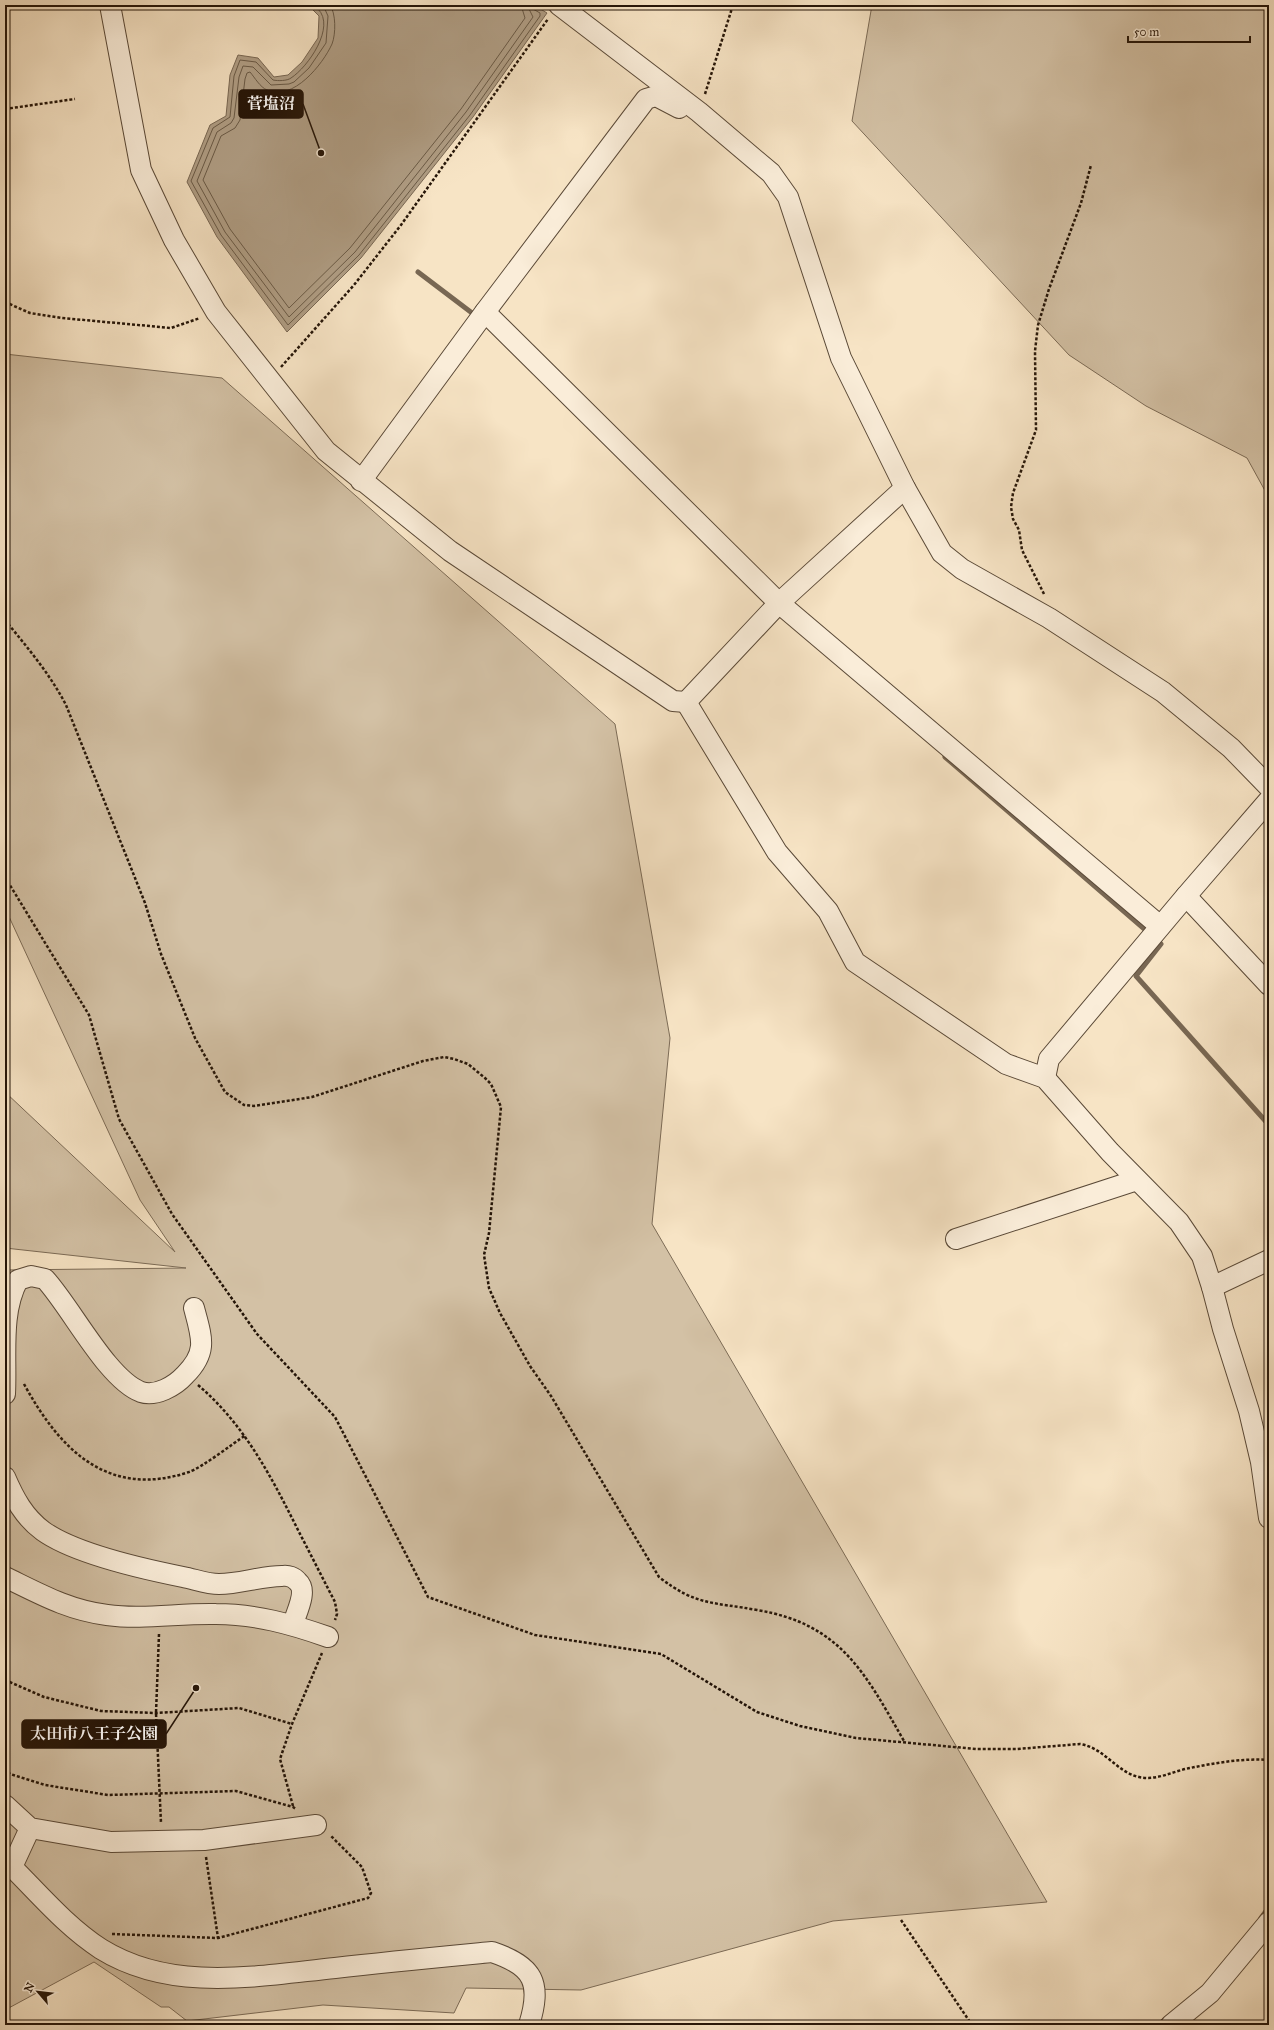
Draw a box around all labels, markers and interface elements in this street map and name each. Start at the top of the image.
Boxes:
scale bar [1128,18,1250,44]
text: 50 m [1134,25,1159,39]
callout: 菅塩沼 [239,90,303,118]
text: 菅塩沼 [247,94,295,113]
callout: 太田市八王子公園 [22,1720,166,1748]
text: 太田市八王子公園 [30,1724,158,1743]
north arrow [18,1972,58,2012]
text: N [22,1980,38,1995]

